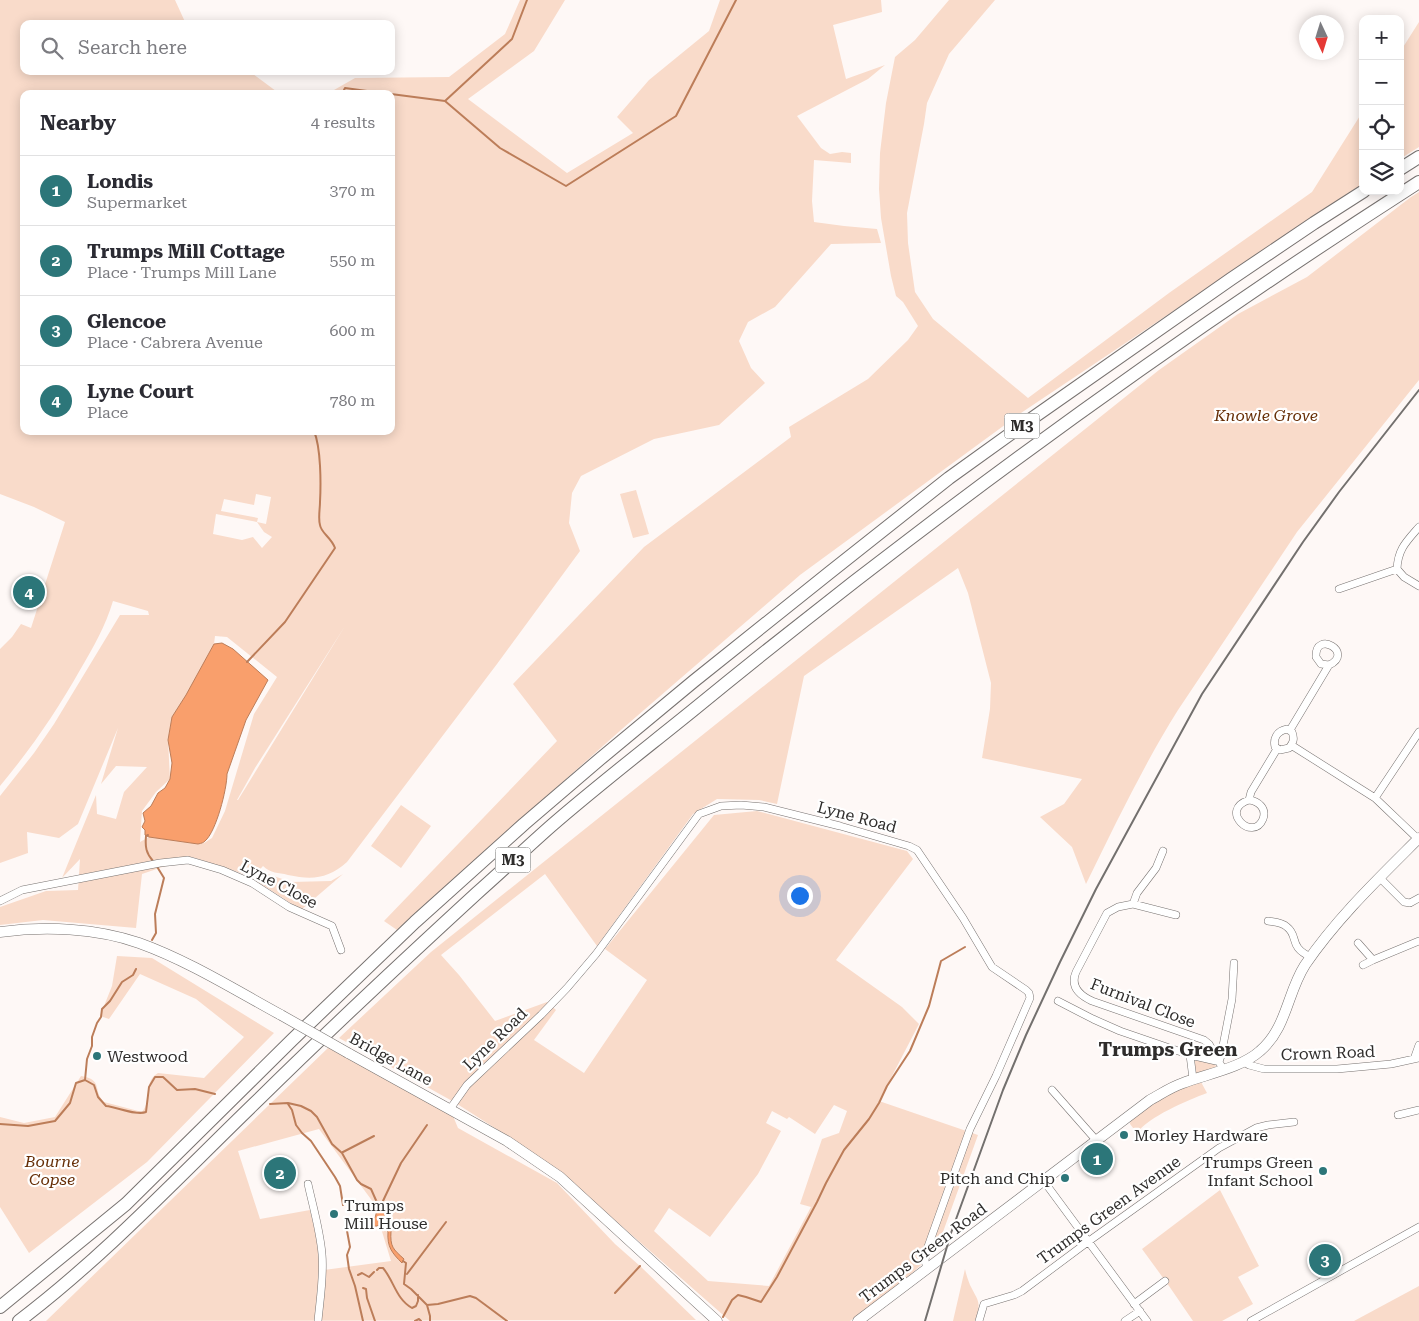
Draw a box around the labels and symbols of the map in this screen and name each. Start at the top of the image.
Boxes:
north arrow [1299,15,1344,60]
park label: Knowle Grove [1213,406,1318,425]
road number: M3 [1004,414,1040,438]
pin: 4 [13,573,45,611]
street label: Lyne Road [815,797,899,837]
road number: M3 [496,848,530,872]
street label: Lyne Close [237,856,321,912]
your location [787,883,813,909]
street label: Furnival Close [1088,974,1198,1032]
street label: Lyne Road [459,1004,531,1074]
street label: Bridge Lane [346,1028,436,1090]
district label: Trumps Green [1098,1038,1238,1061]
street label: Crown Road [1281,1042,1375,1064]
place label: Westwood [107,1047,188,1066]
marker: Westwood [91,1050,103,1062]
place label: Morley Hardware [1134,1126,1268,1145]
marker: Morley Hardware [1118,1129,1130,1141]
pin: 1 [1081,1140,1113,1178]
park label: Bourne Copse [24,1152,79,1189]
street label: Trumps Green Avenue [1034,1152,1184,1268]
place label: Trumps Green Infant School [1202,1153,1313,1190]
pin: 2 [264,1154,296,1192]
marker: Trumps Green Infant School [1317,1165,1329,1177]
place label: Pitch and Chip [940,1169,1055,1188]
marker: Pitch and Chip [1059,1172,1071,1184]
place label: Trumps Mill House [344,1196,428,1233]
street label: Trumps Green Road [856,1199,990,1307]
marker: Trumps Mill House [328,1208,340,1220]
pin: 3 [1309,1241,1341,1279]

